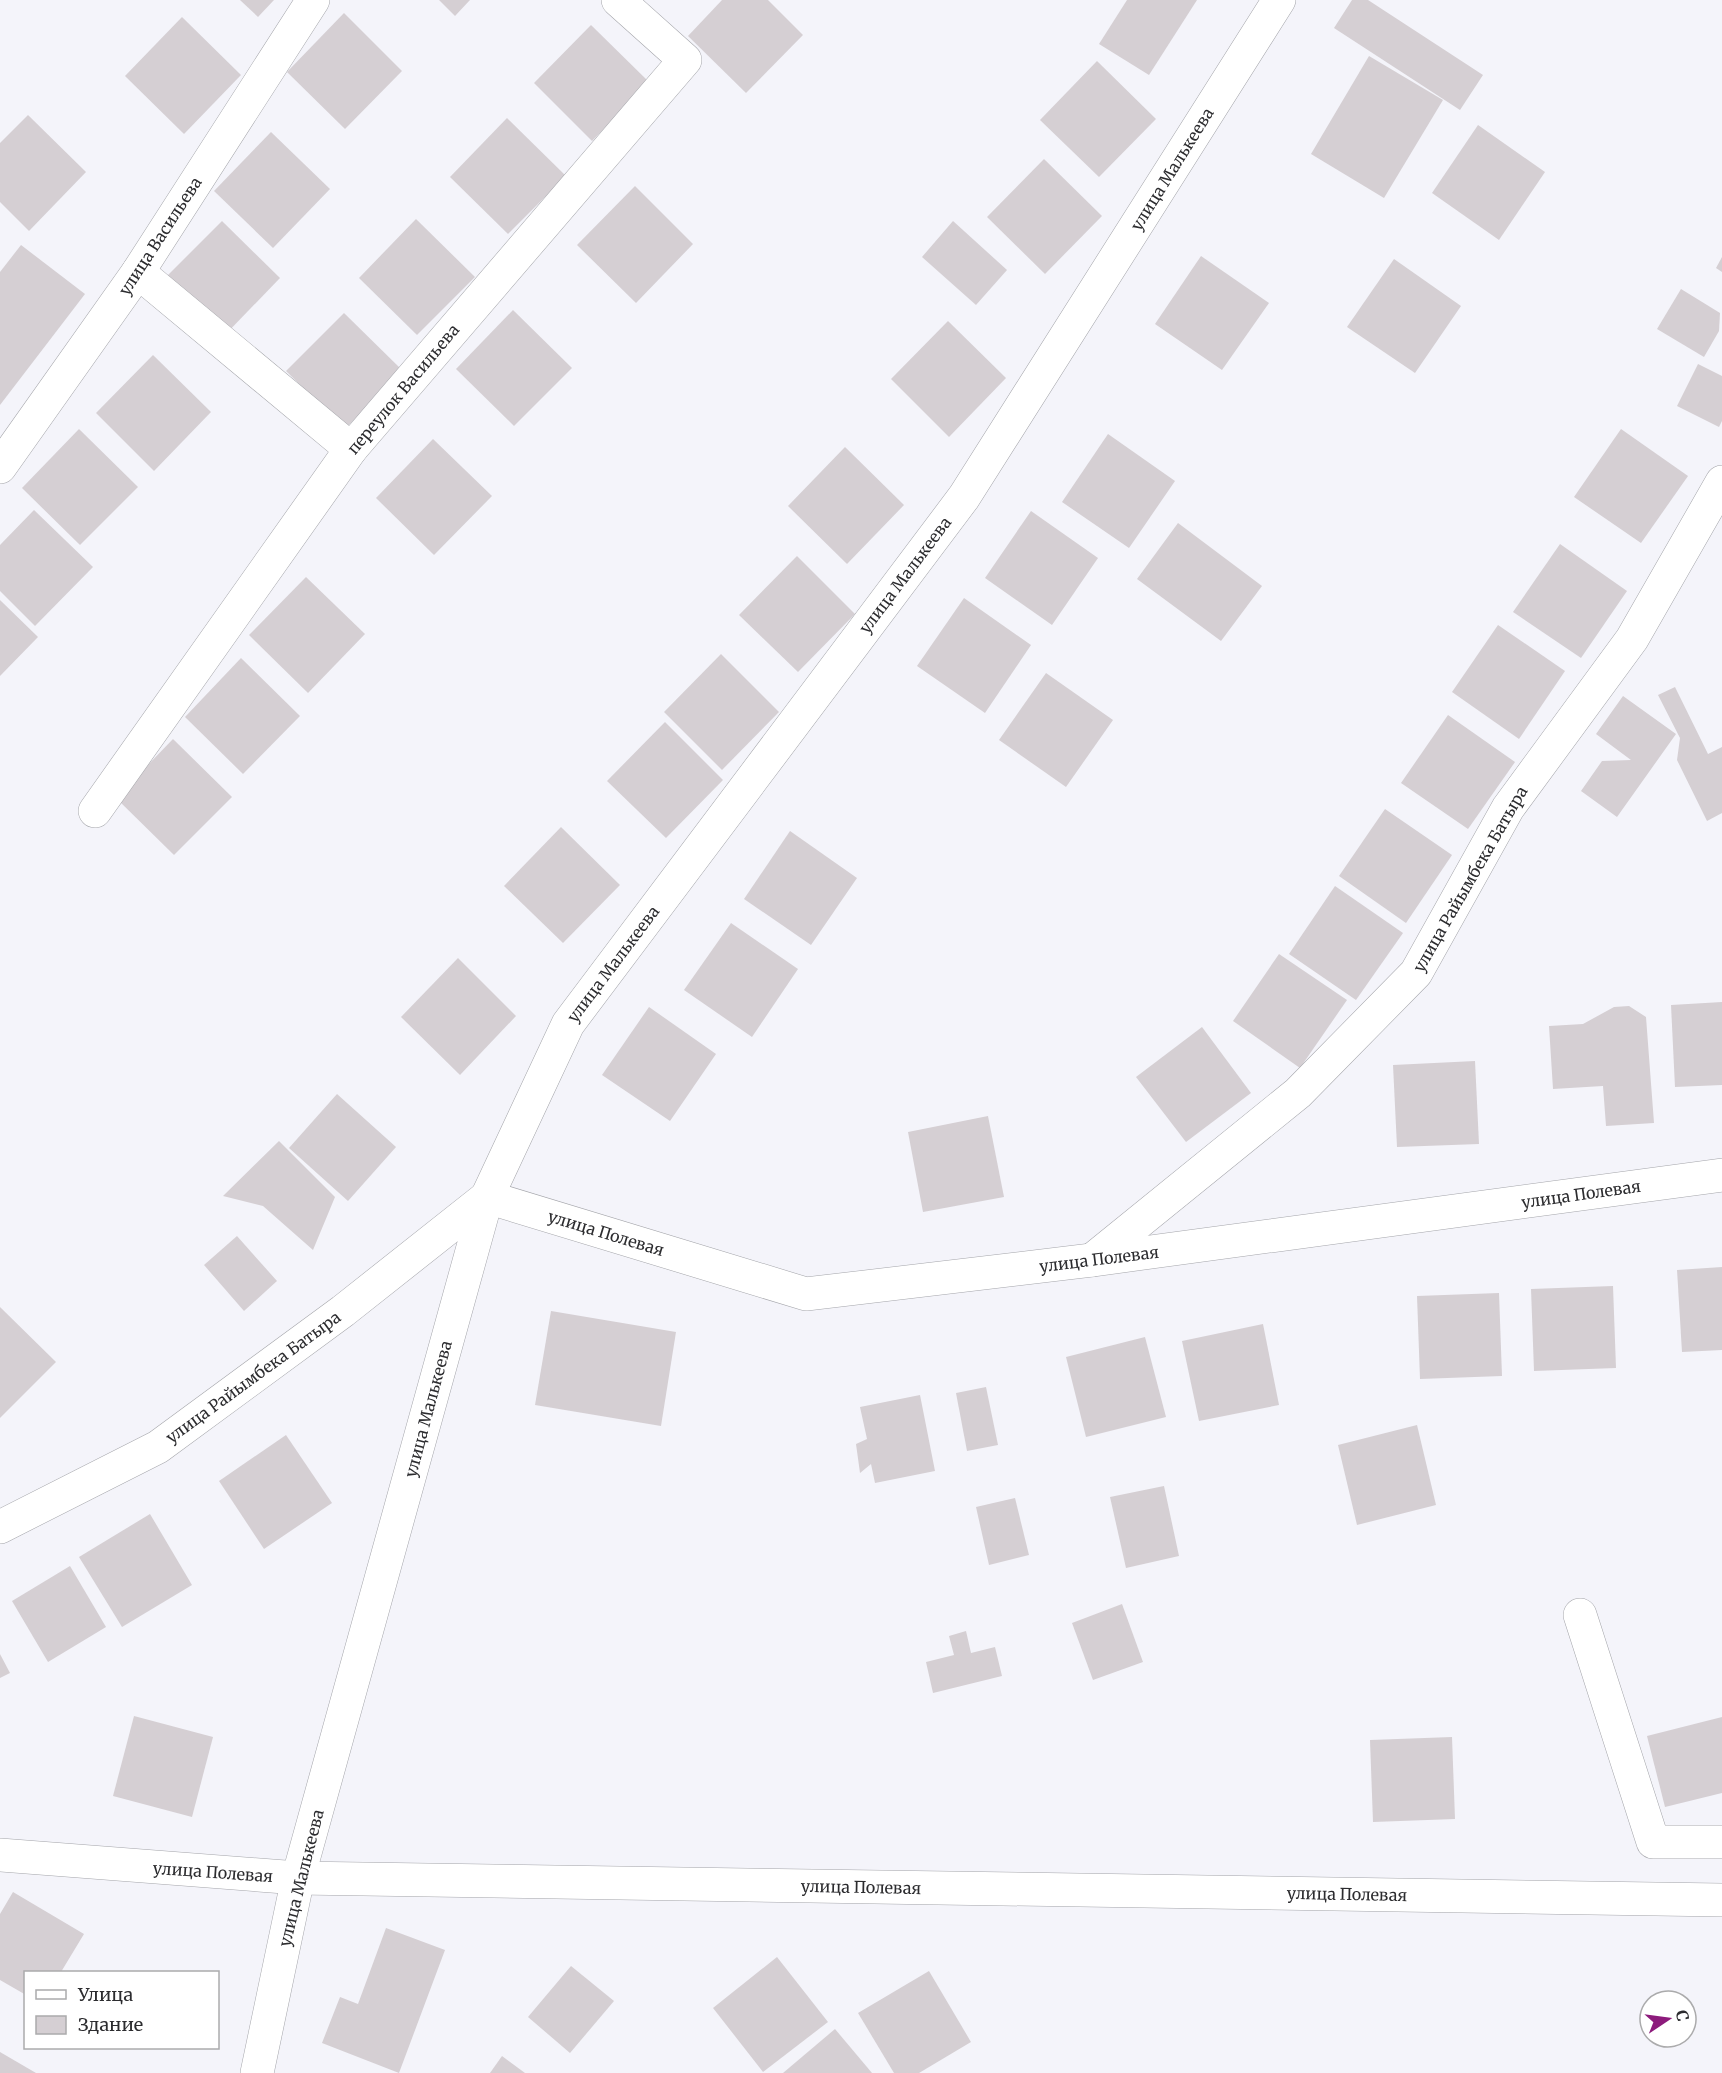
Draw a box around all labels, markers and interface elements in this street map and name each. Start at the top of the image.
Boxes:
street label: улица Малькеева [1126,104,1218,234]
street label: улица Васильева [114,173,206,299]
street label: переулок Васильева [343,320,463,458]
street label: улица Малькеева [855,512,956,637]
street label: улица Райымбека Батыра [1409,782,1532,975]
street label: улица Малькеева [563,901,664,1026]
street label: улица Полевая [1520,1176,1642,1212]
street label: улица Полевая [546,1206,666,1260]
street label: улица Полевая [1038,1242,1160,1276]
street label: улица Райымбека Батыра [162,1307,345,1447]
street label: улица Малькеева [400,1338,456,1480]
street label: улица Малькеева [274,1807,328,1949]
street label: улица Полевая [152,1858,274,1886]
street label: улица Полевая [801,1876,921,1898]
street label: улица Полевая [1287,1883,1407,1905]
legend [24,1971,219,2049]
text: Улица [77,1983,133,2006]
north arrow [1638,1989,1698,2049]
text: С [1672,2008,1694,2023]
text: Здание [78,2013,143,2036]

